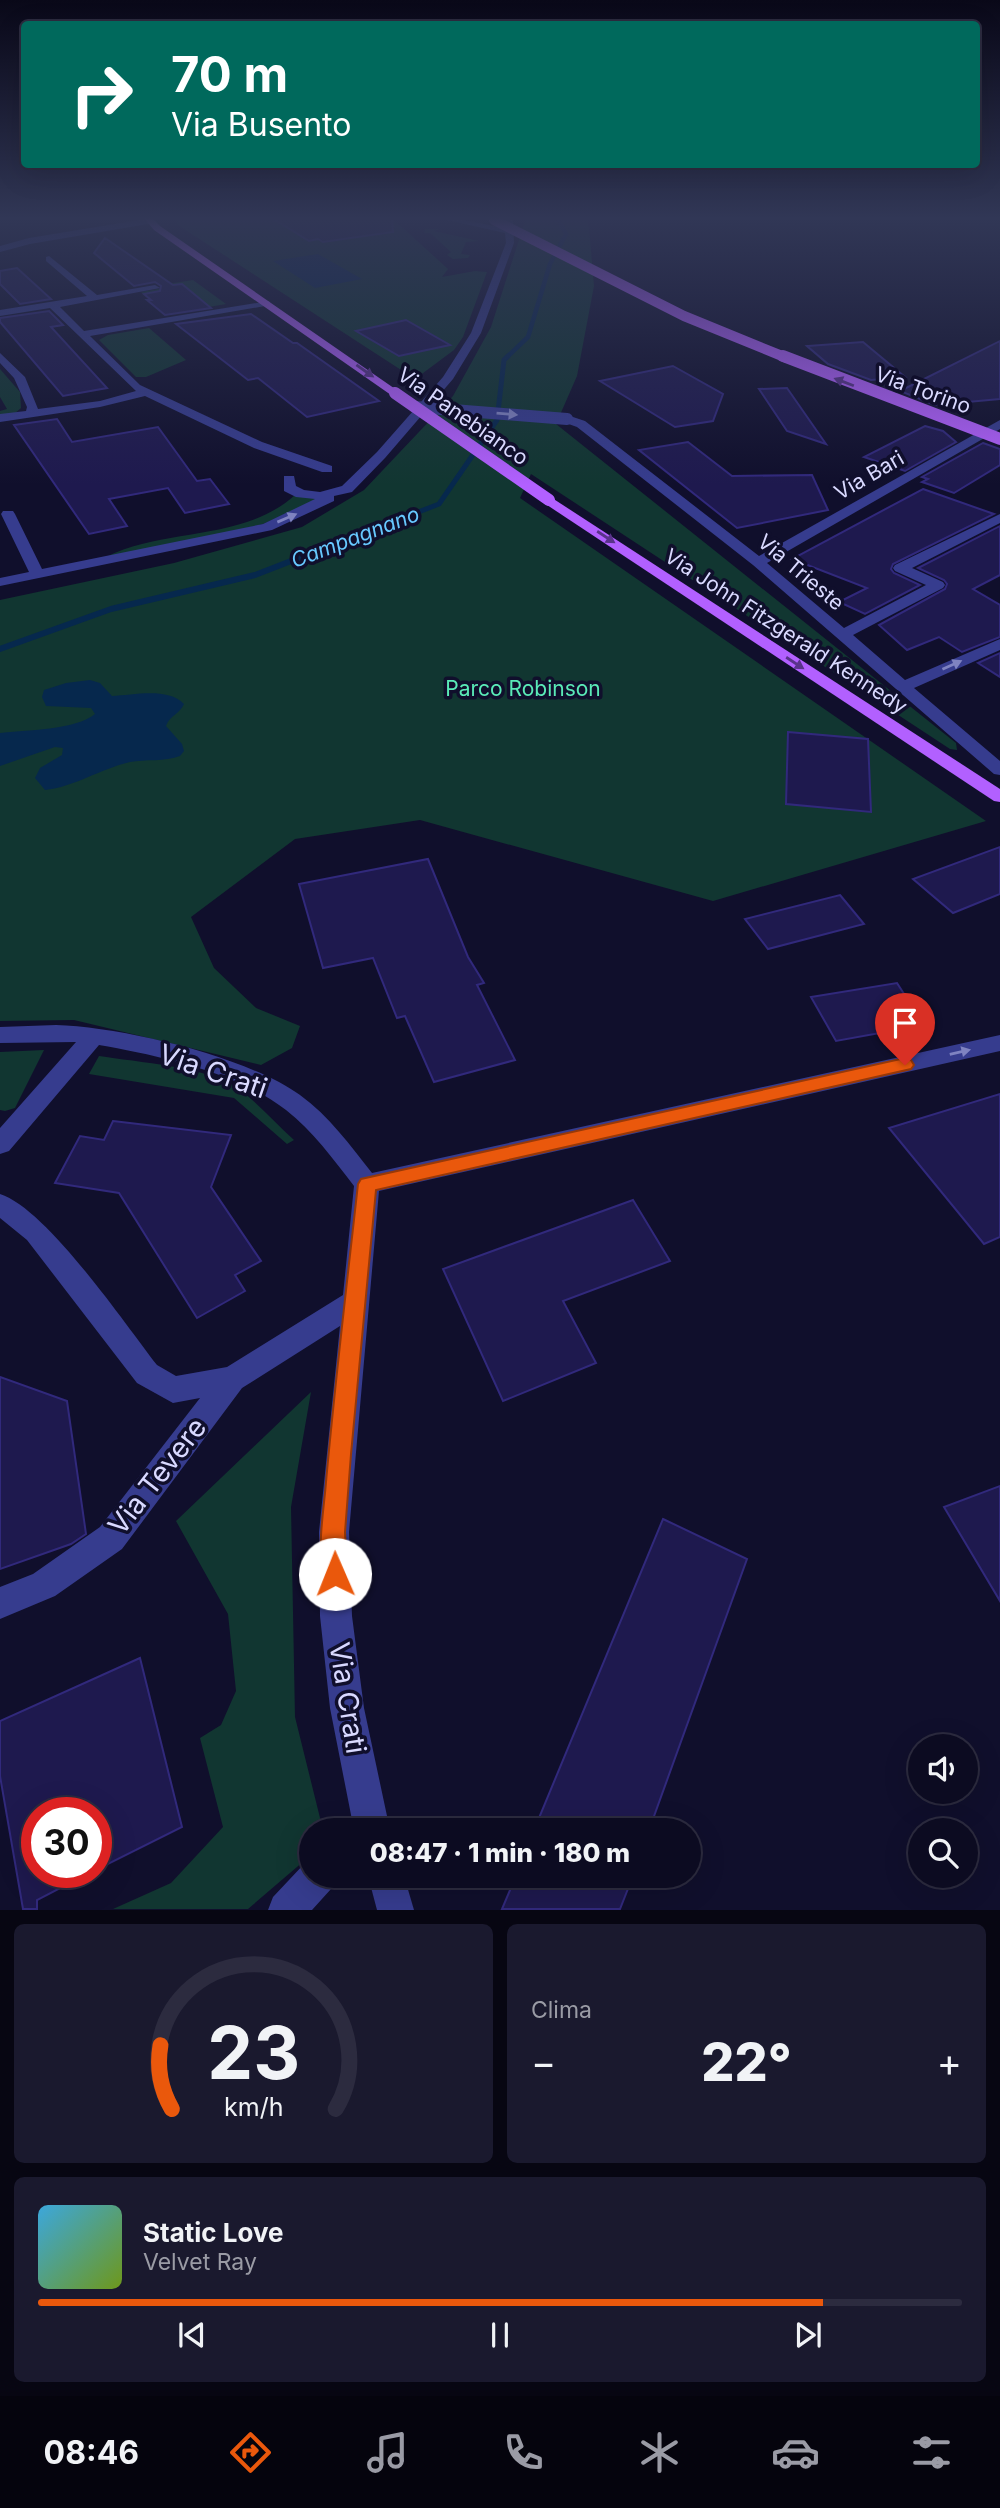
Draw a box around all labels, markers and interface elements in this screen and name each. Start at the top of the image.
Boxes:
text: 70 m [171,45,288,104]
icon: right [56,49,147,140]
text: Via Busento [171,105,351,144]
street label: Via Torino [872,361,974,419]
street label: Via Panebianco [393,362,533,470]
one-way arrow [356,364,374,378]
one-way arrow [833,376,854,387]
one-way arrow [497,409,519,420]
street label: Via Bari [830,445,908,505]
water label: Campagnano [287,501,423,573]
one-way arrow [277,512,298,523]
street label: Via Trieste [753,529,849,615]
one-way arrow [596,530,615,543]
street label: Via John Fitzgerald Kennedy [660,543,912,719]
one-way arrow [786,656,805,669]
one-way arrow [942,659,962,671]
park label: Parco Robinson [445,676,601,701]
pin [875,993,935,1065]
icon: arrive [886,1004,924,1042]
street label: Via Crati [154,1037,272,1105]
one-way arrow [949,1046,971,1057]
street label: Via Tevere [101,1411,213,1541]
position arrow [298,1537,372,1611]
street label: Via Crati [322,1640,374,1756]
map controls [908,1734,978,1888]
button: sound [908,1734,978,1804]
speed limit sign: 30 [21,1797,112,1888]
button: search [908,1818,978,1888]
text: 08:47 · 1 min · 180 m [370,1837,630,1868]
text: Clima [531,1996,592,2024]
text: 23 [207,2009,300,2098]
text: 22° [701,2031,792,2094]
text: − [531,2039,556,2085]
text: + [937,2039,962,2085]
text: km/h [224,2092,283,2122]
text: Static Love [143,2217,284,2248]
text: Velvet Ray [143,2248,257,2276]
icon: previous [173,2316,211,2354]
icon: pause [481,2316,519,2354]
icon: next [789,2316,827,2354]
icon: directions [226,2428,275,2477]
icon: music [363,2428,412,2477]
icon: phone [499,2428,548,2477]
icon: climate [635,2428,684,2477]
icon: car [771,2428,820,2477]
icon: filters [907,2428,956,2477]
text: 08:46 [44,2433,139,2472]

